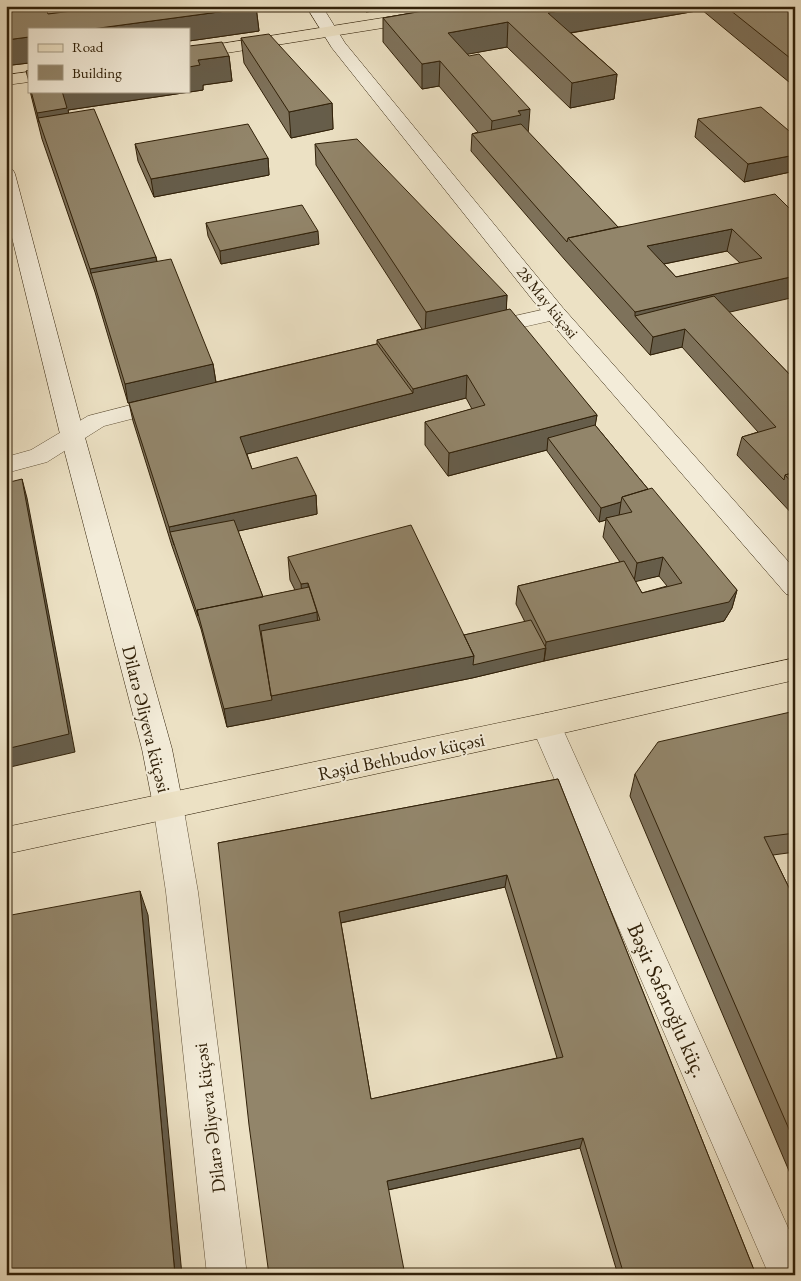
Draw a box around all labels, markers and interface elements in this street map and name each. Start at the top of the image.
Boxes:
legend [28,28,190,92]
text: Road [72,37,104,56]
text: Building [72,63,122,82]
street label: 28 May küçəsi [512,262,583,343]
street label: Dilarə Əliyeva küçəsi [116,643,177,796]
street label: Rəşid Behbudov küçəsi [316,727,487,786]
street label: Bəşir Səfəroğlu küç. [620,918,715,1082]
street label: Dilarə Əliyeva küçəsi [188,1041,231,1194]

